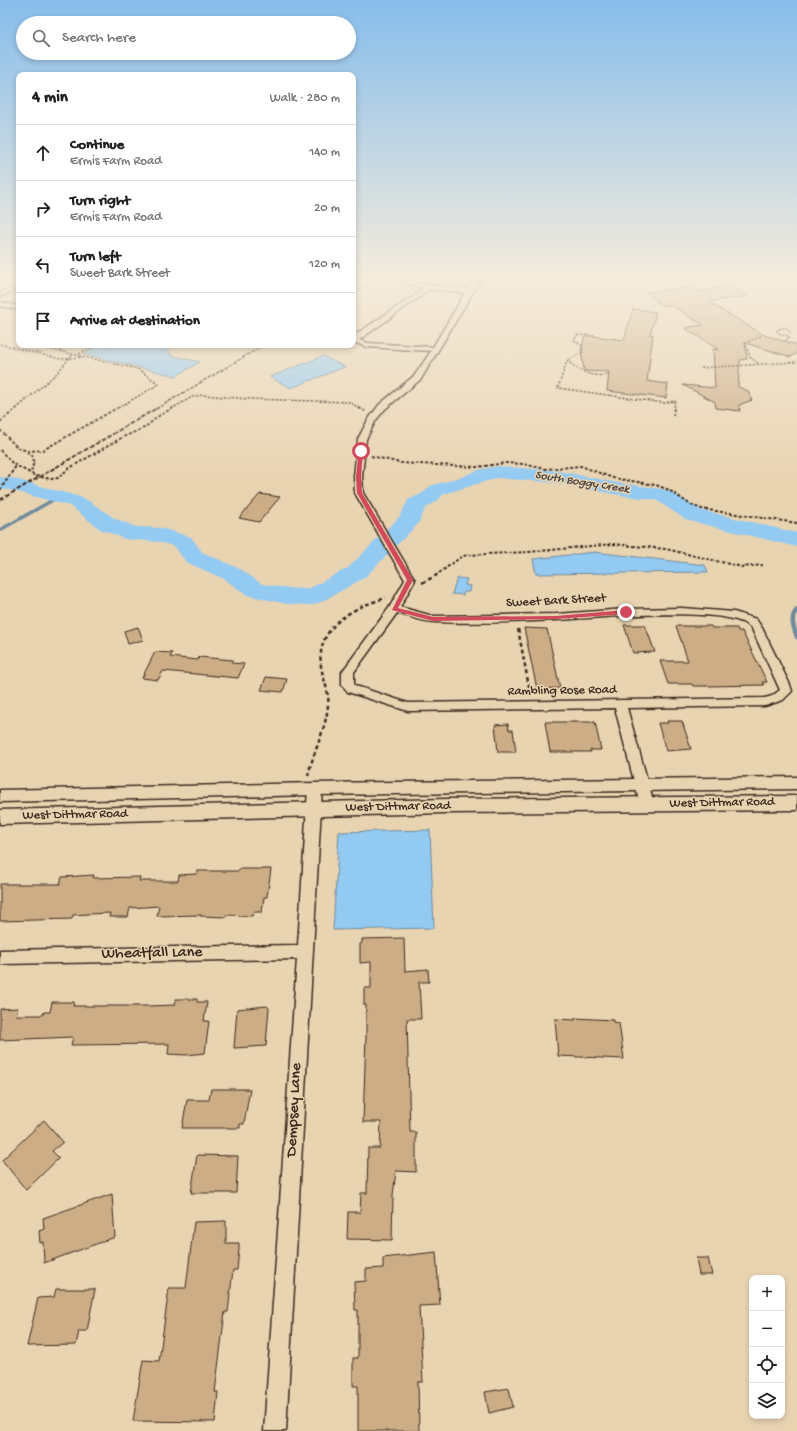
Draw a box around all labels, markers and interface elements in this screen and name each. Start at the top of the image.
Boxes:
search box [16,16,356,60]
icon: search [30,27,52,49]
text: Search here [62,29,136,47]
text: 4 min [32,88,68,108]
text: Walk · 280 m [270,91,340,106]
text: Continue [70,136,124,154]
icon: ahead [32,142,54,164]
text: 140 m [309,145,340,160]
text: Ermis Farm Road [70,154,162,169]
text: Turn right [70,192,130,210]
icon: right [32,198,54,220]
text: 20 m [314,201,340,216]
text: Ermis Farm Road [70,210,162,225]
text: Turn left [70,248,121,266]
icon: left [32,254,54,276]
text: 120 m [309,257,340,272]
text: Sweet Bark Street [70,266,170,281]
icon: arrive [32,310,54,332]
text: Arrive at destination [70,312,200,330]
route start [352,442,370,460]
water label: South Boggy Creek [534,469,632,498]
street label: Sweet Bark Street [506,591,608,611]
route end [617,603,635,621]
street label: Rambling Rose Road [507,683,618,699]
street label: West Dittmar Road [669,795,776,811]
street label: West Dittmar Road [345,799,452,815]
street label: West Dittmar Road [22,807,129,823]
street label: Wheatfall Lane [101,944,203,964]
street label: Dempsey Lane [283,1062,307,1159]
map controls [749,1275,785,1419]
button: + [749,1275,785,1311]
button: − [749,1311,785,1347]
button: locate [749,1347,785,1383]
button: layers [749,1383,785,1419]

